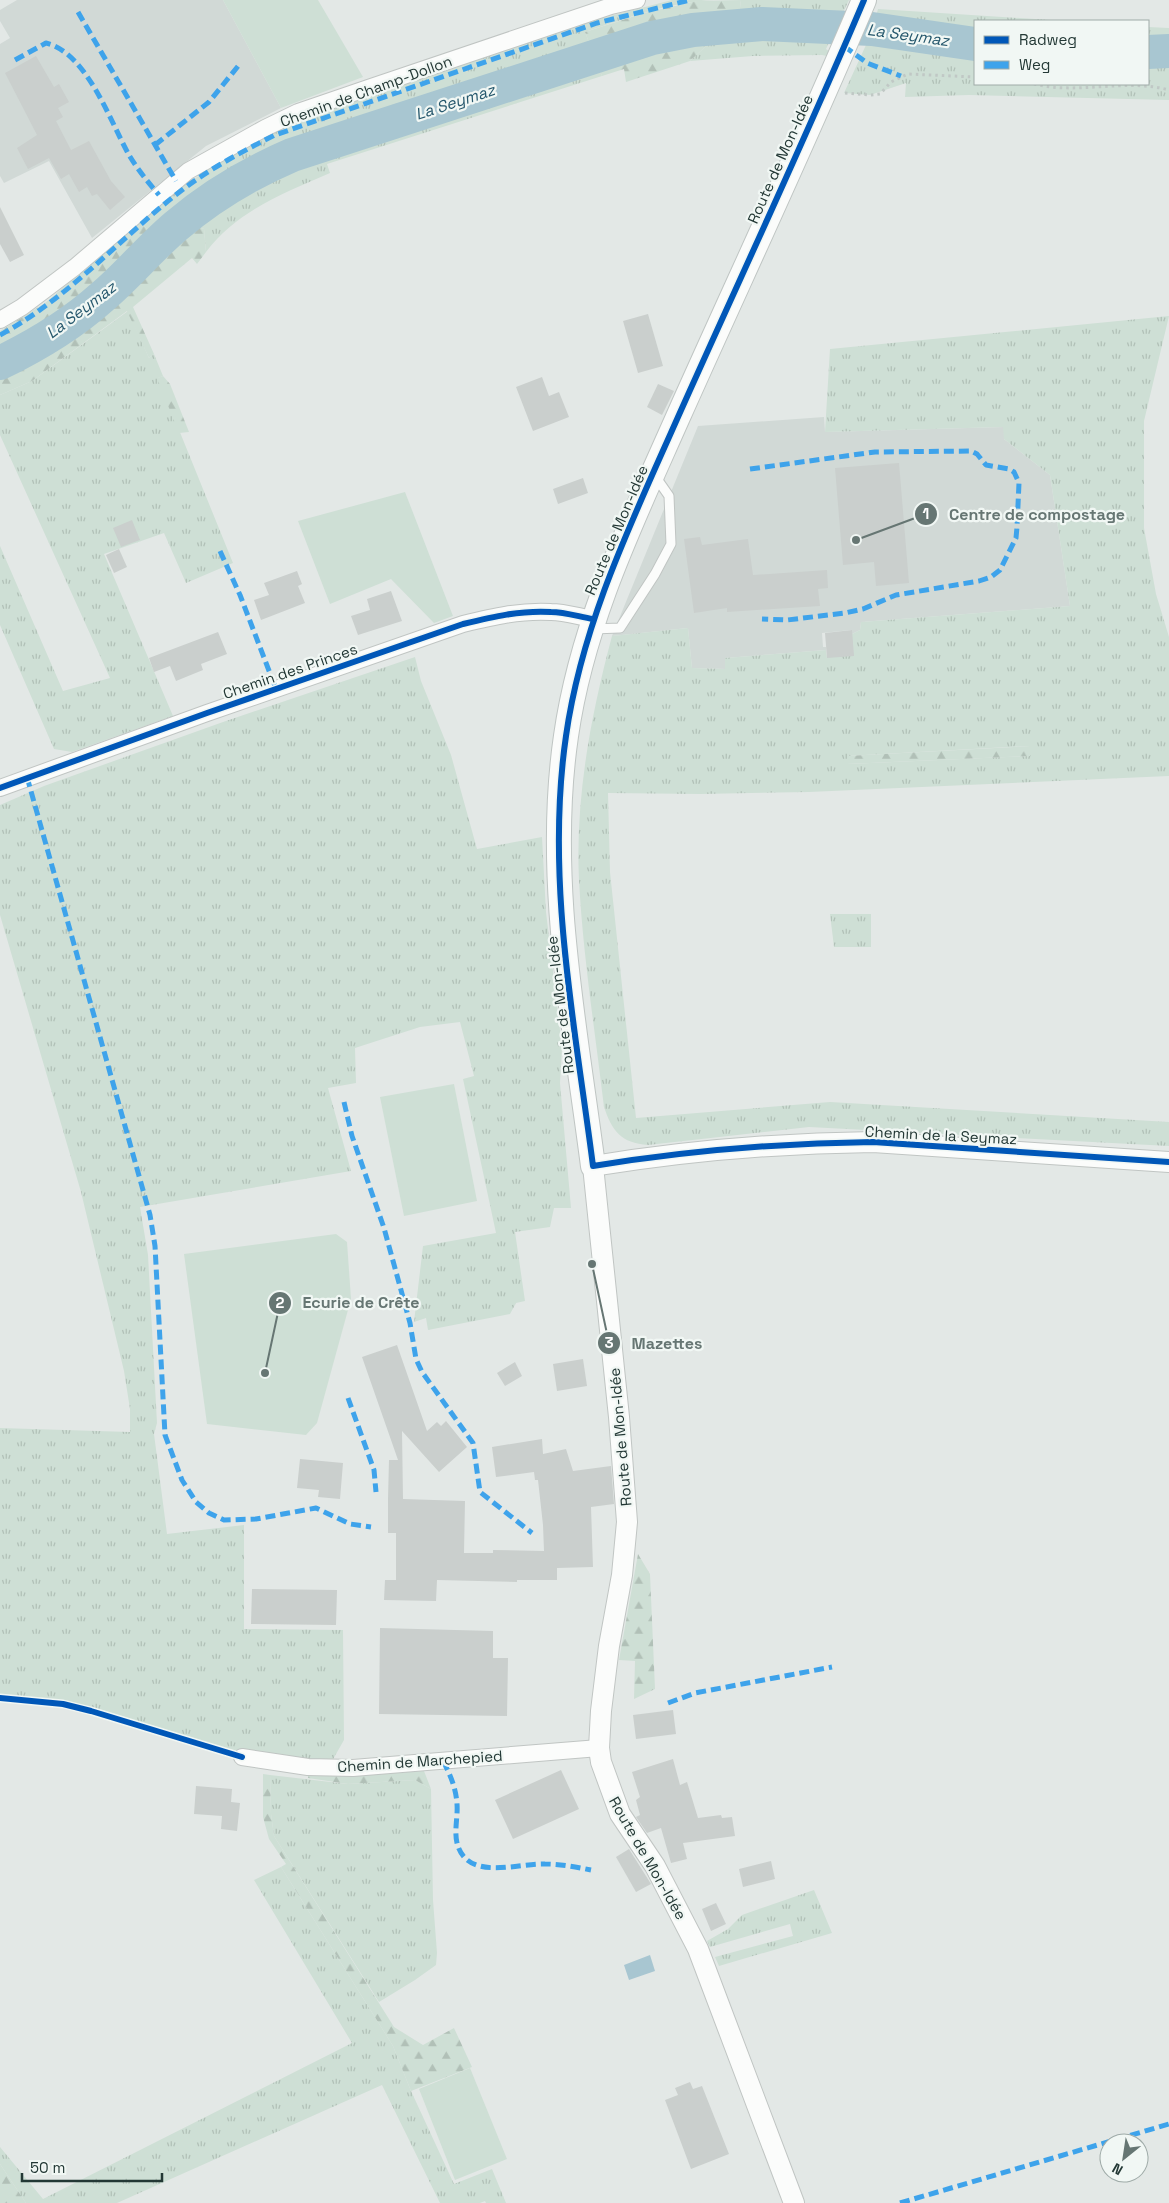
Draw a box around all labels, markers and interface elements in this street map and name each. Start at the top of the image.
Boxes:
water label: La Seymaz [866,19,952,51]
legend [974,20,1149,85]
text: Radweg [1019,30,1077,49]
street label: Chemin de Champ-Dollon [277,51,455,131]
text: Weg [1019,55,1050,74]
water label: La Seymaz [413,79,499,125]
street label: Route de Mon-Idée [743,92,817,226]
water label: La Seymaz [42,276,122,343]
street label: Route de Mon-Idée [580,462,652,598]
callout: Centre de compostage [914,499,1135,530]
text: 1 [923,504,929,523]
text: Centre de compostage [949,504,1125,525]
street label: Chemin des Princes [220,639,360,703]
street label: Route de Mon-Idée [542,935,578,1075]
street label: Chemin de la Seymaz [864,1122,1018,1148]
callout: Ecurie de Crête [267,1287,429,1318]
text: Ecurie de Crête [302,1292,420,1313]
text: 2 [276,1293,285,1312]
callout: Mazettes [597,1328,713,1359]
text: 3 [604,1333,614,1352]
text: Mazettes [632,1333,702,1354]
street label: Route de Mon-Idée [604,1367,636,1507]
street label: Chemin de Marchepied [337,1746,503,1776]
street label: Route de Mon-Idée [605,1793,691,1923]
north arrow [1099,2133,1149,2183]
scale bar [22,2150,162,2182]
text: 50 m [30,2158,65,2177]
text: N [1109,2159,1126,2179]

